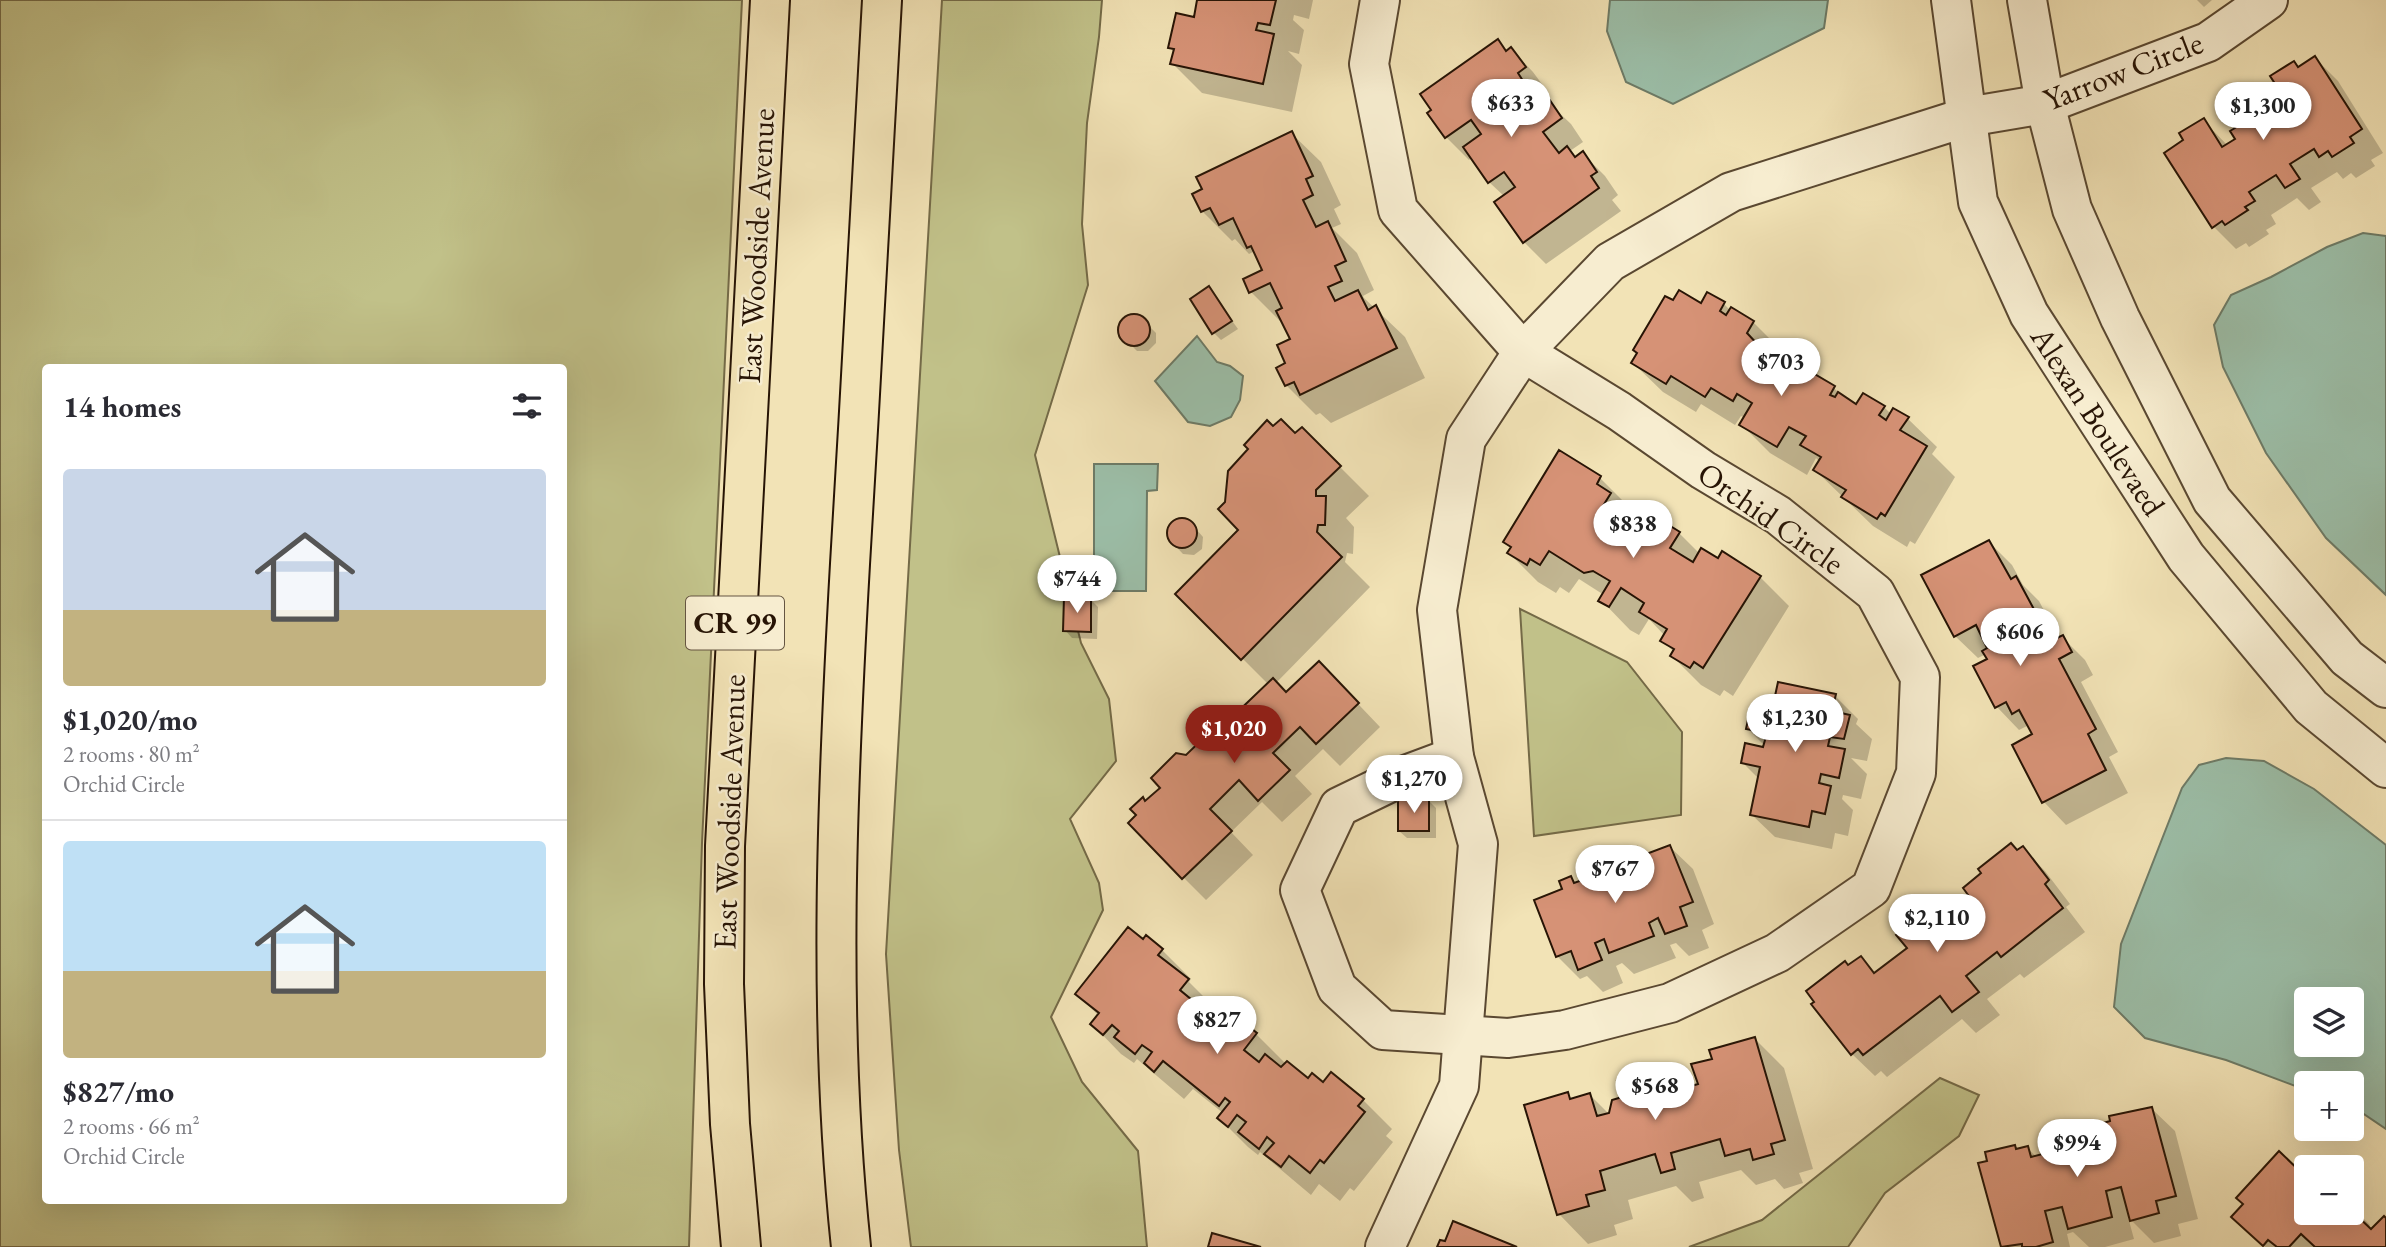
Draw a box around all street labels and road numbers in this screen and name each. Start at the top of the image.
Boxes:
street label: Yarrow Circle [2037,21,2209,121]
street label: East Woodside Avenue [728,107,784,385]
street label: Alexan Boulevaed [2021,318,2175,524]
street label: Orchid Circle [1690,452,1852,584]
road number: CR 99 [686,596,784,650]
street label: East Woodside Avenue [703,673,755,951]

